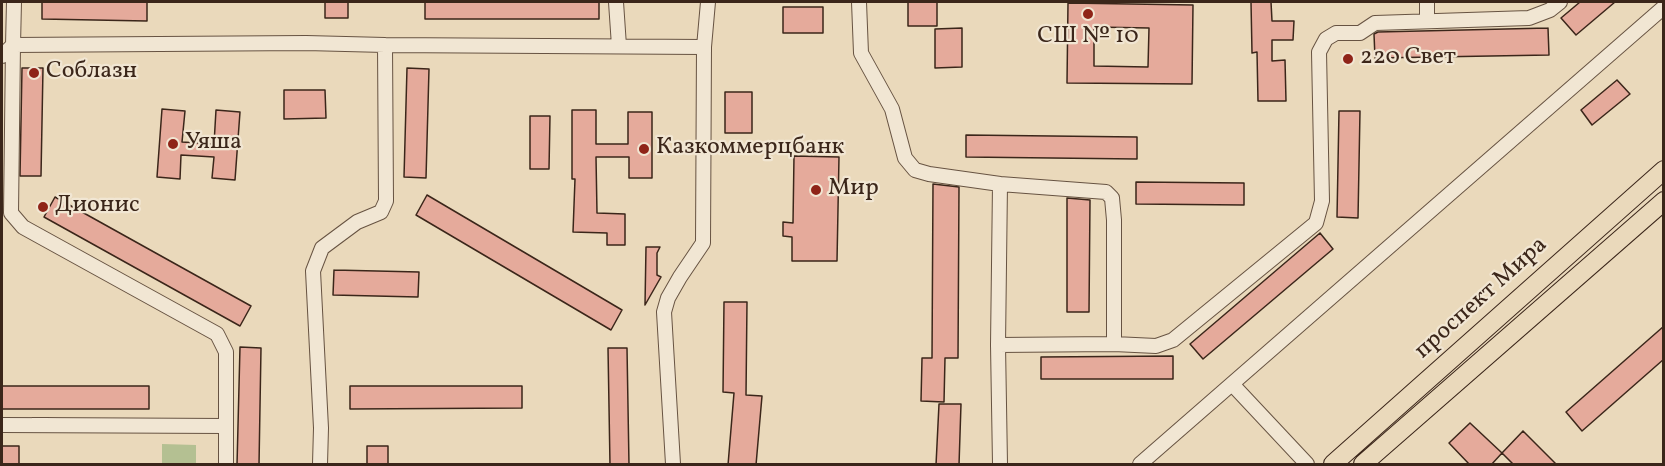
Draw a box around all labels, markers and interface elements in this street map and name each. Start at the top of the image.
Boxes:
marker: СШ № 10 [1081,7,1095,21]
place label: СШ № 10 [1037,24,1139,52]
place label: 220 Свет [1360,45,1456,73]
marker: 220 Свет [1341,52,1355,66]
place label: Соблазн [46,59,137,87]
marker: Соблазн [27,66,41,80]
place label: Уяша [185,130,242,158]
place label: Казкоммерцбанк [656,135,844,163]
marker: Уяша [166,137,180,151]
marker: Казкоммерцбанк [637,142,651,156]
place label: Мир [828,176,879,204]
marker: Мир [809,183,823,197]
place label: Дионис [55,193,140,221]
marker: Дионис [36,200,50,214]
street label: проспект Мира [1410,232,1554,366]

